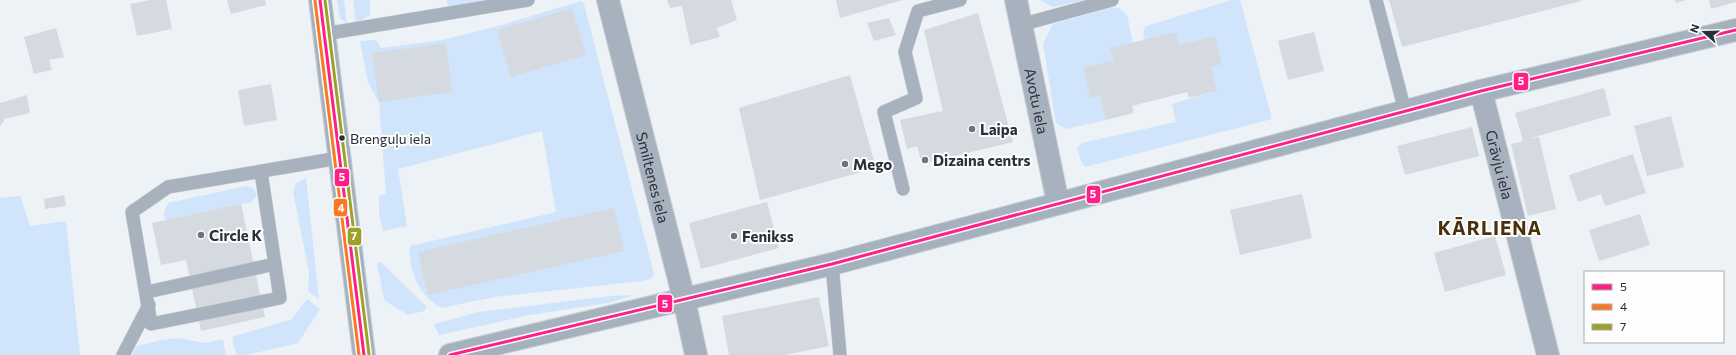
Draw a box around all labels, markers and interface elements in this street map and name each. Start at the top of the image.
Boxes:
north arrow [1684,12,1724,52]
text: N [1687,22,1702,35]
street label: Avotu iela [1021,66,1052,135]
line badge: 5 [1513,72,1529,91]
text: 5 [1518,74,1524,87]
place label: Laipa [980,120,1018,138]
marker: Laipa [967,124,977,134]
street label: Grāvju iela [1482,128,1517,201]
place label: Brenguļu iela [350,130,431,148]
street label: Smiltenes iela [633,130,673,225]
marker: Brenguļu iela [337,133,347,143]
place label: Dizaina centrs [933,151,1031,169]
place label: Mego [853,155,892,173]
marker: Dizaina centrs [920,155,930,165]
marker: Mego [840,159,850,169]
line badge: 5 [334,168,350,187]
text: 5 [339,170,345,183]
line badge: 5 [1086,185,1101,204]
text: 5 [1090,187,1096,200]
line badge: 4 [333,198,348,217]
text: 4 [338,201,345,214]
district label: KĀRLIENA [1438,216,1542,239]
place label: Circle K [209,226,263,244]
line badge: 7 [347,227,362,246]
place label: Fenikss [742,227,794,245]
text: 7 [351,229,357,242]
marker: Circle K [196,230,206,240]
marker: Fenikss [729,231,739,241]
legend [1584,271,1724,343]
text: 5 [1620,279,1627,293]
line badge: 5 [657,294,673,313]
text: 5 [662,297,668,310]
text: 4 [1620,299,1627,313]
text: 7 [1620,319,1626,333]

